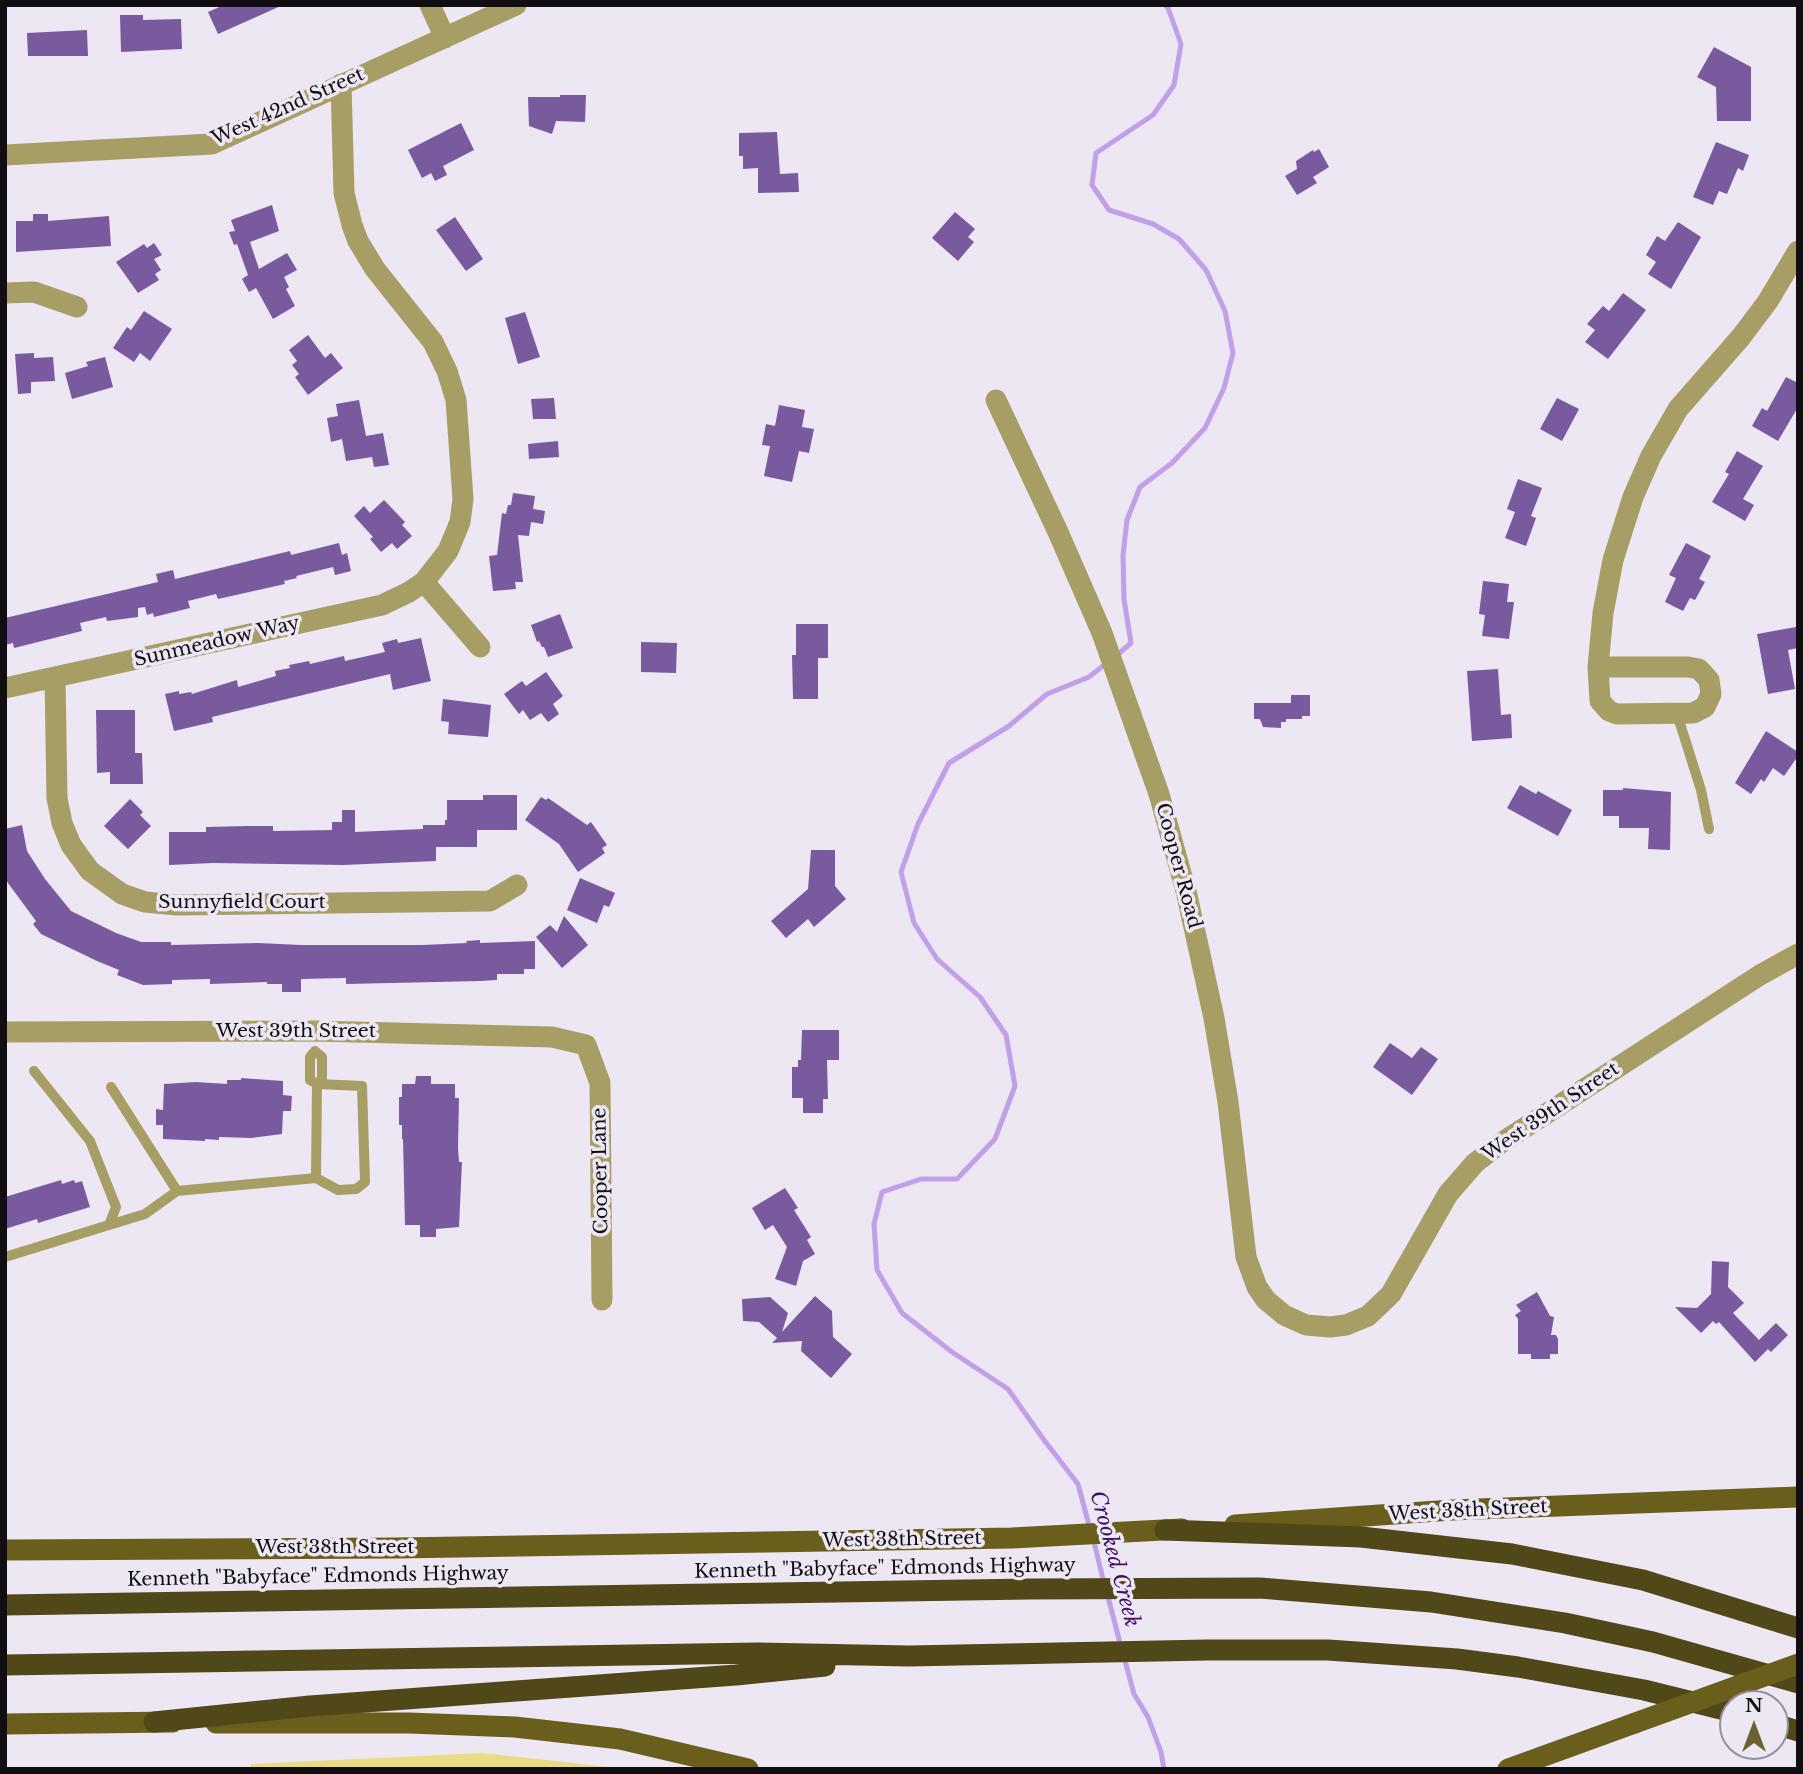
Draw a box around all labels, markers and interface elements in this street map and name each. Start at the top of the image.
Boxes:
street label: West 42nd Street [208,63,368,151]
street label: Sunmeadow Way [132,612,302,672]
street label: Cooper Road [1150,801,1206,931]
street label: Sunnyfield Court [158,892,326,914]
street label: West 39th Street [216,1021,376,1043]
street label: West 39th Street [1478,1058,1624,1166]
street label: Cooper Lane [588,1107,614,1235]
water label: Crooked Creek [1084,1488,1144,1630]
street label: West 38th Street [1388,1495,1548,1527]
street label: West 38th Street [822,1527,982,1553]
street label: West 38th Street [255,1537,415,1559]
street label: Kenneth "Babyface" Edmonds Highway [694,1554,1076,1584]
street label: Kenneth "Babyface" Edmonds Highway [127,1562,509,1592]
north arrow [1719,1690,1789,1760]
text: N [1745,1694,1763,1717]

